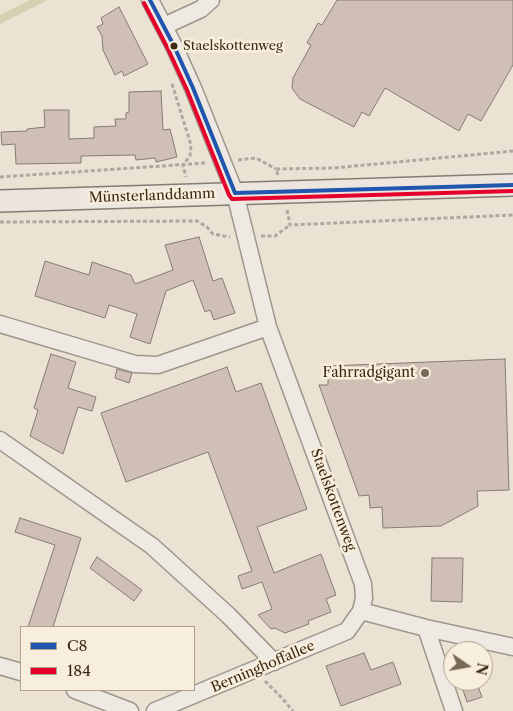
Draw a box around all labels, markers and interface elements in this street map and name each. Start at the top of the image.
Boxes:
place label: Staelskottenweg [183,38,283,54]
marker: Staelskottenweg [169,41,179,51]
street label: Münsterlanddamm [88,185,216,207]
place label: Fahrradgigant [323,365,415,381]
marker: Fahrradgigant [419,367,431,379]
street label: Staelskottenweg [307,447,359,553]
legend [20,626,195,691]
text: C8 [67,636,87,655]
street label: Berninghoffallee [209,638,317,696]
north arrow [443,641,493,691]
text: 184 [67,661,91,680]
text: N [472,661,492,677]

